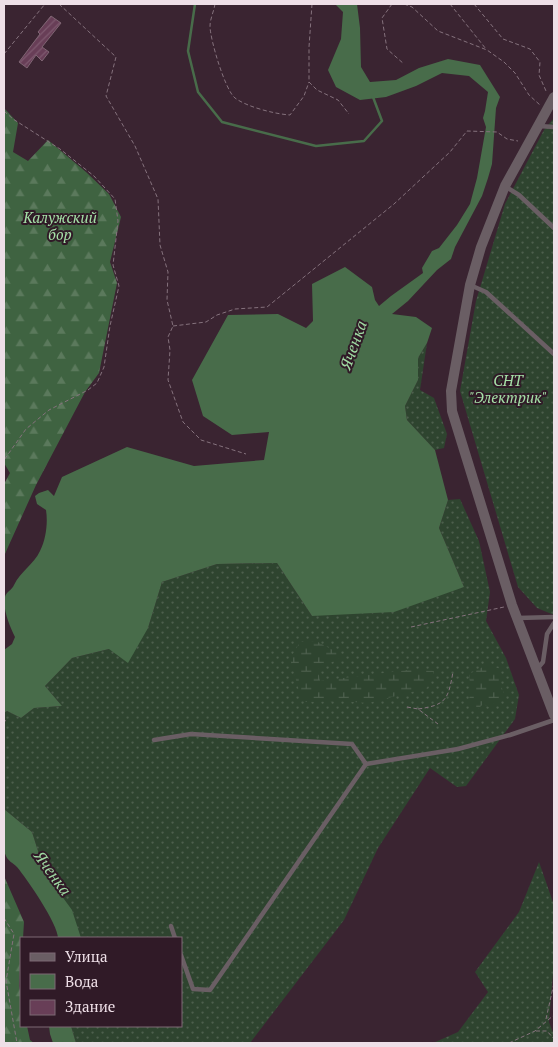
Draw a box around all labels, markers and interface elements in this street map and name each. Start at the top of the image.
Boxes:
park label: Калужский бор [22,207,97,244]
water label: Яченка [334,317,372,373]
park label: СНТ "Электрик" [469,370,547,407]
water label: Яченка [29,845,77,900]
legend [20,937,182,1027]
text: Улица [65,946,108,966]
text: Вода [65,971,99,991]
text: Здание [65,996,115,1016]

